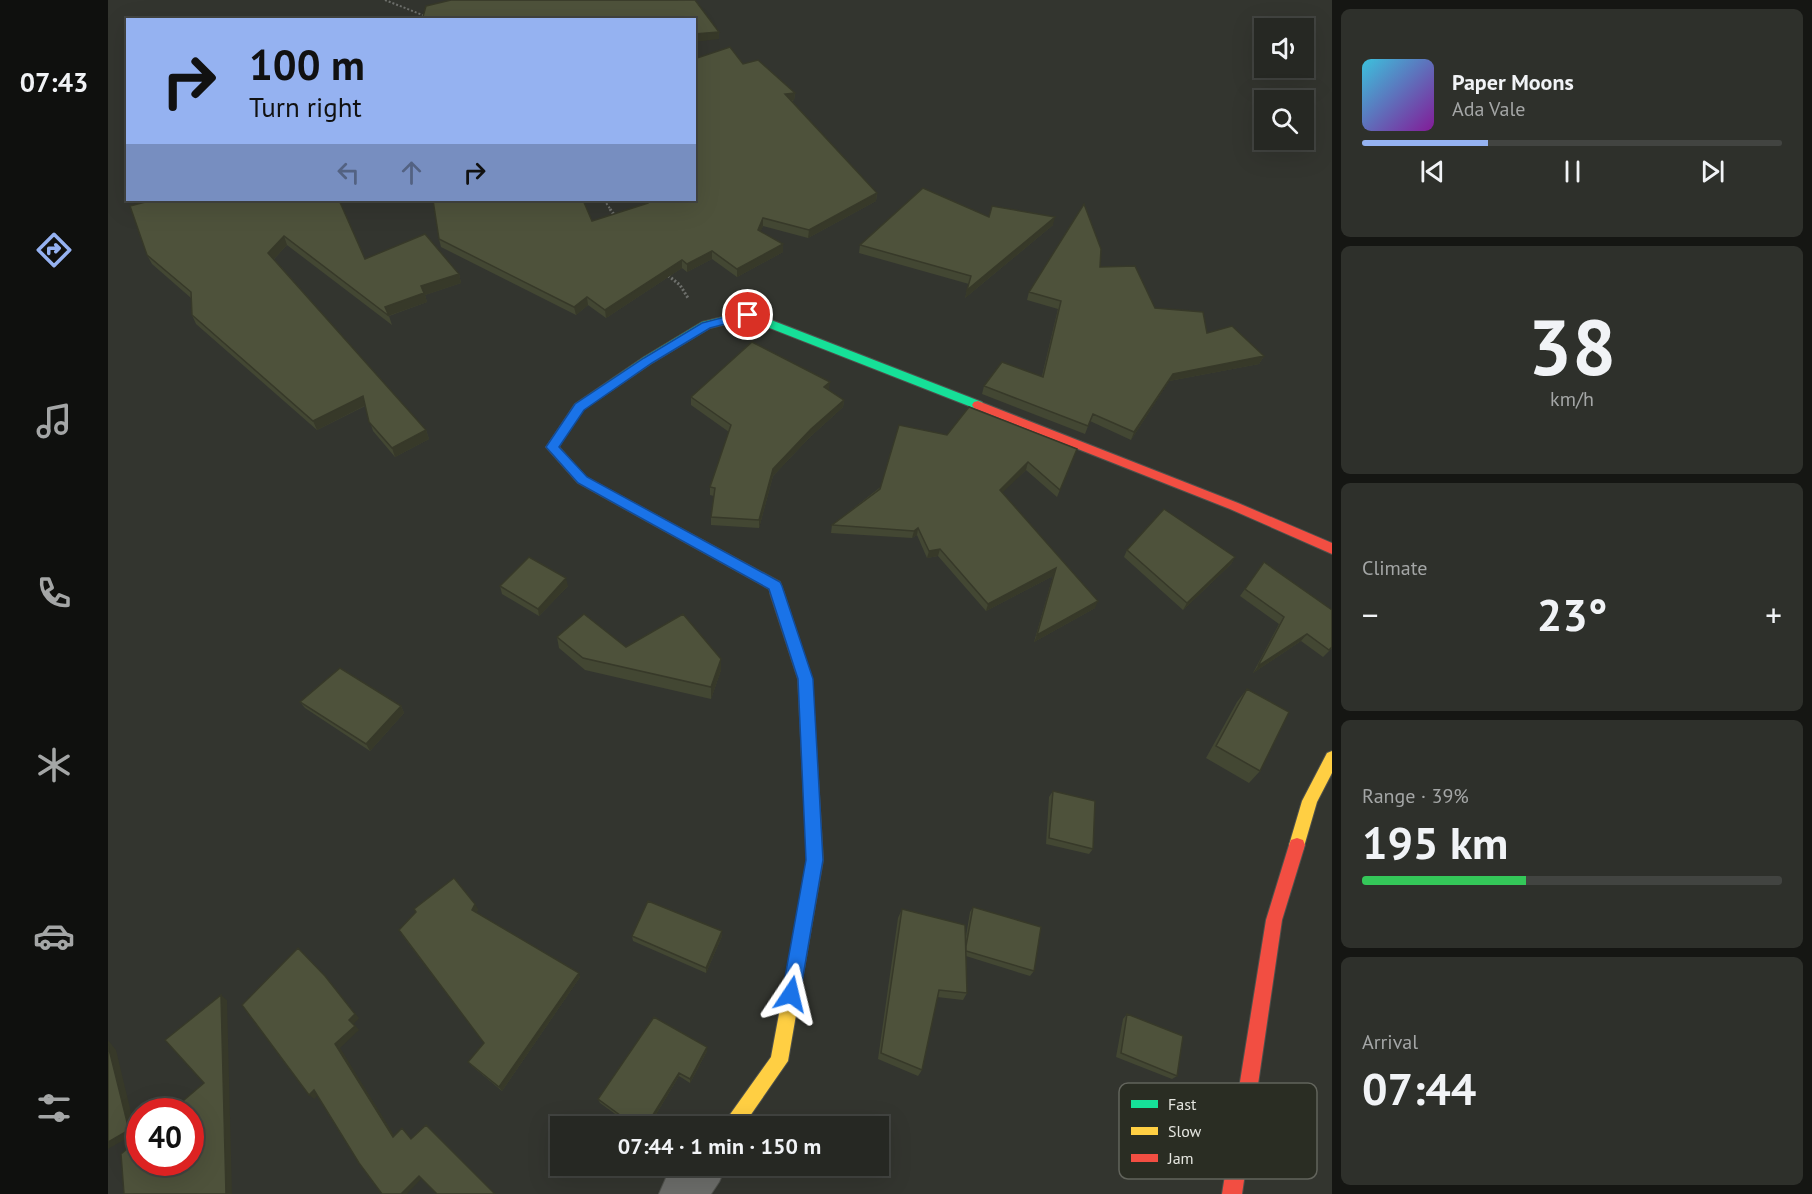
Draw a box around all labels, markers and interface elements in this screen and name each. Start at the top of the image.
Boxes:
map controls [1254,18,1314,150]
button: sound [1254,18,1314,78]
text: 100 m [249,37,365,92]
icon: right [150,42,228,120]
text: 07:43 [20,65,88,99]
text: Paper Moons [1452,68,1574,96]
text: Turn right [249,90,362,124]
button: search [1254,90,1314,150]
text: Ada Vale [1452,96,1525,122]
icon: previous [1416,155,1449,188]
icon: pause [1556,155,1589,188]
icon: next [1696,155,1729,188]
icon: left [332,156,365,189]
icon: ahead [395,156,428,189]
icon: right [458,156,491,189]
icon: directions [33,229,75,271]
pin [722,289,773,340]
text: 38 [1528,296,1616,397]
icon: arrive [731,298,764,331]
text: km/h [1550,386,1594,412]
icon: music [33,400,75,442]
text: Climate [1362,555,1428,581]
icon: phone [33,572,75,614]
text: 23° [1537,585,1607,643]
text: − [1362,593,1379,636]
text: + [1765,593,1782,636]
icon: climate [33,744,75,786]
text: Range · 39% [1362,783,1469,809]
text: 195 km [1362,813,1508,871]
icon: car [33,915,75,957]
position arrow [759,962,823,1026]
text: Arrival [1362,1029,1418,1055]
text: 07:44 [1362,1059,1476,1117]
legend [1119,1083,1317,1179]
icon: filters [33,1087,75,1129]
text: Fast [1168,1094,1197,1114]
speed limit sign: 40 [126,1098,204,1176]
text: Slow [1168,1121,1202,1141]
text: 07:44 · 1 min · 150 m [618,1132,821,1160]
text: Jam [1167,1148,1194,1168]

